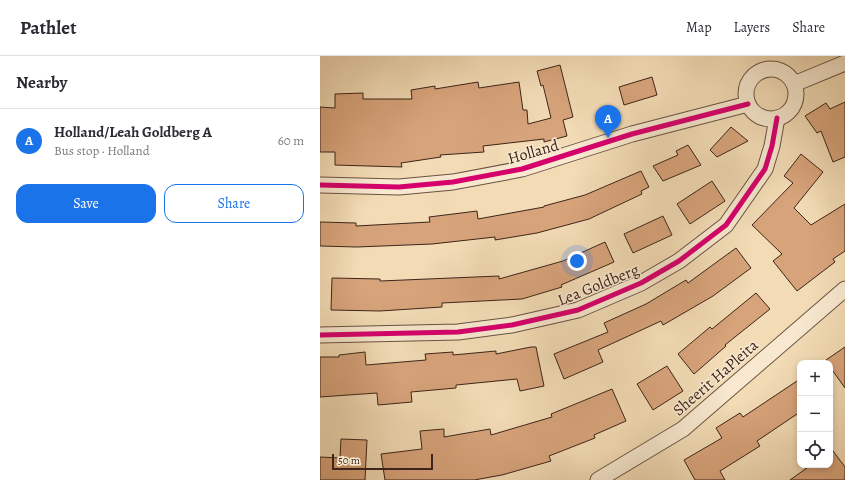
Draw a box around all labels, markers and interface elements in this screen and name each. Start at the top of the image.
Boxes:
text: Pathlet [20,15,76,41]
text: Map [686,18,712,37]
text: Layers [734,18,770,37]
text: Share [792,18,825,37]
text: Nearby [16,71,67,94]
pin: A [595,105,621,138]
text: Holland/Leah Goldberg A [54,122,212,142]
text: A [25,132,33,149]
text: 60 m [278,132,304,149]
street label: Holland [505,134,562,170]
text: Bus stop · Holland [54,142,150,159]
button: Save [16,184,156,223]
button: Share [164,184,304,223]
your location [567,251,587,271]
street label: Lea Goldberg [554,259,642,311]
street label: Sheerit HaPleita [668,334,763,421]
map controls [797,360,833,468]
button: + [797,360,833,396]
button: − [797,396,833,432]
button: locate [797,432,833,468]
scale bar [332,452,433,471]
text: 50 m [338,453,360,468]

